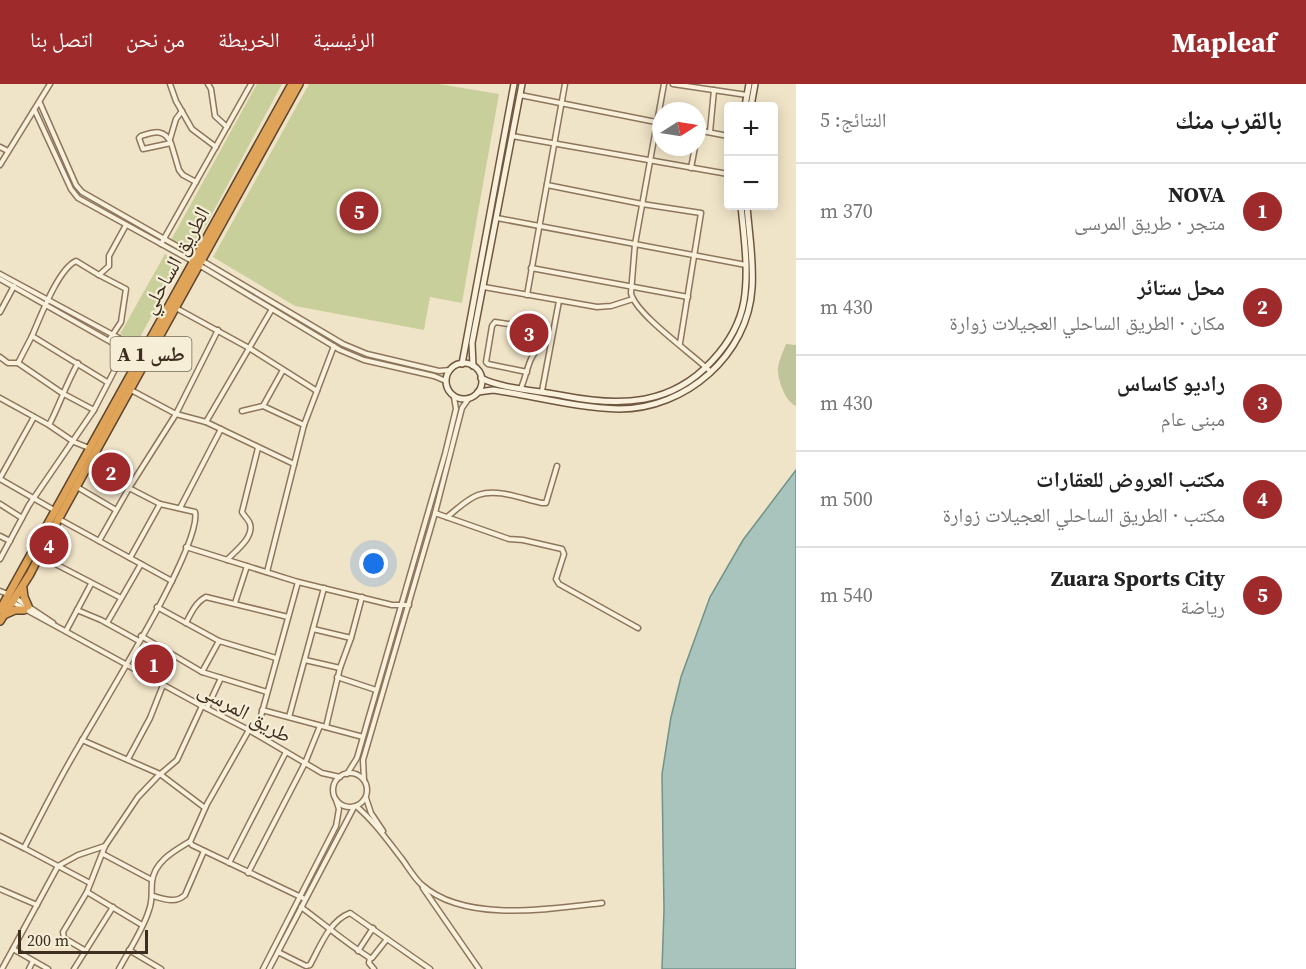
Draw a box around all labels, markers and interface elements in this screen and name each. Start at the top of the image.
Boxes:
text: Mapleaf [1172,23,1276,61]
text: اتصل بنا [30,25,93,54]
text: من نحن [126,25,185,54]
text: الخريطة [218,25,280,54]
text: الرئيسية [313,25,375,54]
north arrow [652,102,706,156]
map controls [724,102,778,210]
button: + [724,102,778,156]
text: بالقرب منك [1175,102,1282,138]
text: النتائج: 5 [820,106,887,134]
button: − [724,156,778,210]
text: NOVA [1168,179,1225,209]
pin: 5 [340,188,378,234]
text: 370 m [820,197,873,225]
text: 1 [1257,197,1268,225]
street label: الطريق الساحلي [134,201,218,320]
text: متجر · طريق المرسى [1074,209,1225,237]
text: محل ستائر [1137,272,1225,302]
text: 430 m [820,293,873,321]
text: 2 [1257,293,1268,321]
text: مكان · الطريق الساحلي العجيلات زوارة [949,309,1225,337]
pin: 3 [510,310,548,356]
road number: A 1 طس [110,337,192,371]
text: راديو كاساس [1117,368,1225,398]
text: 430 m [820,389,873,417]
text: 3 [1257,389,1268,417]
text: مبنى عام [1161,405,1225,433]
pin: 2 [92,450,130,494]
text: مكتب العروض للعقارات [1036,464,1225,494]
text: 500 m [820,485,873,513]
text: 4 [1257,485,1268,513]
text: مكتب · الطريق الساحلي العجيلات زوارة [943,501,1225,529]
pin: 4 [29,522,68,568]
your location [359,549,388,578]
text: Zuara Sports City [1051,563,1225,593]
text: 540 m [820,581,873,609]
text: 5 [1257,581,1268,609]
text: رياضة [1181,593,1225,621]
pin: 1 [134,642,174,686]
street label: طريق المرسى [193,674,297,750]
scale bar [18,927,148,954]
text: 200 m [27,929,69,951]

